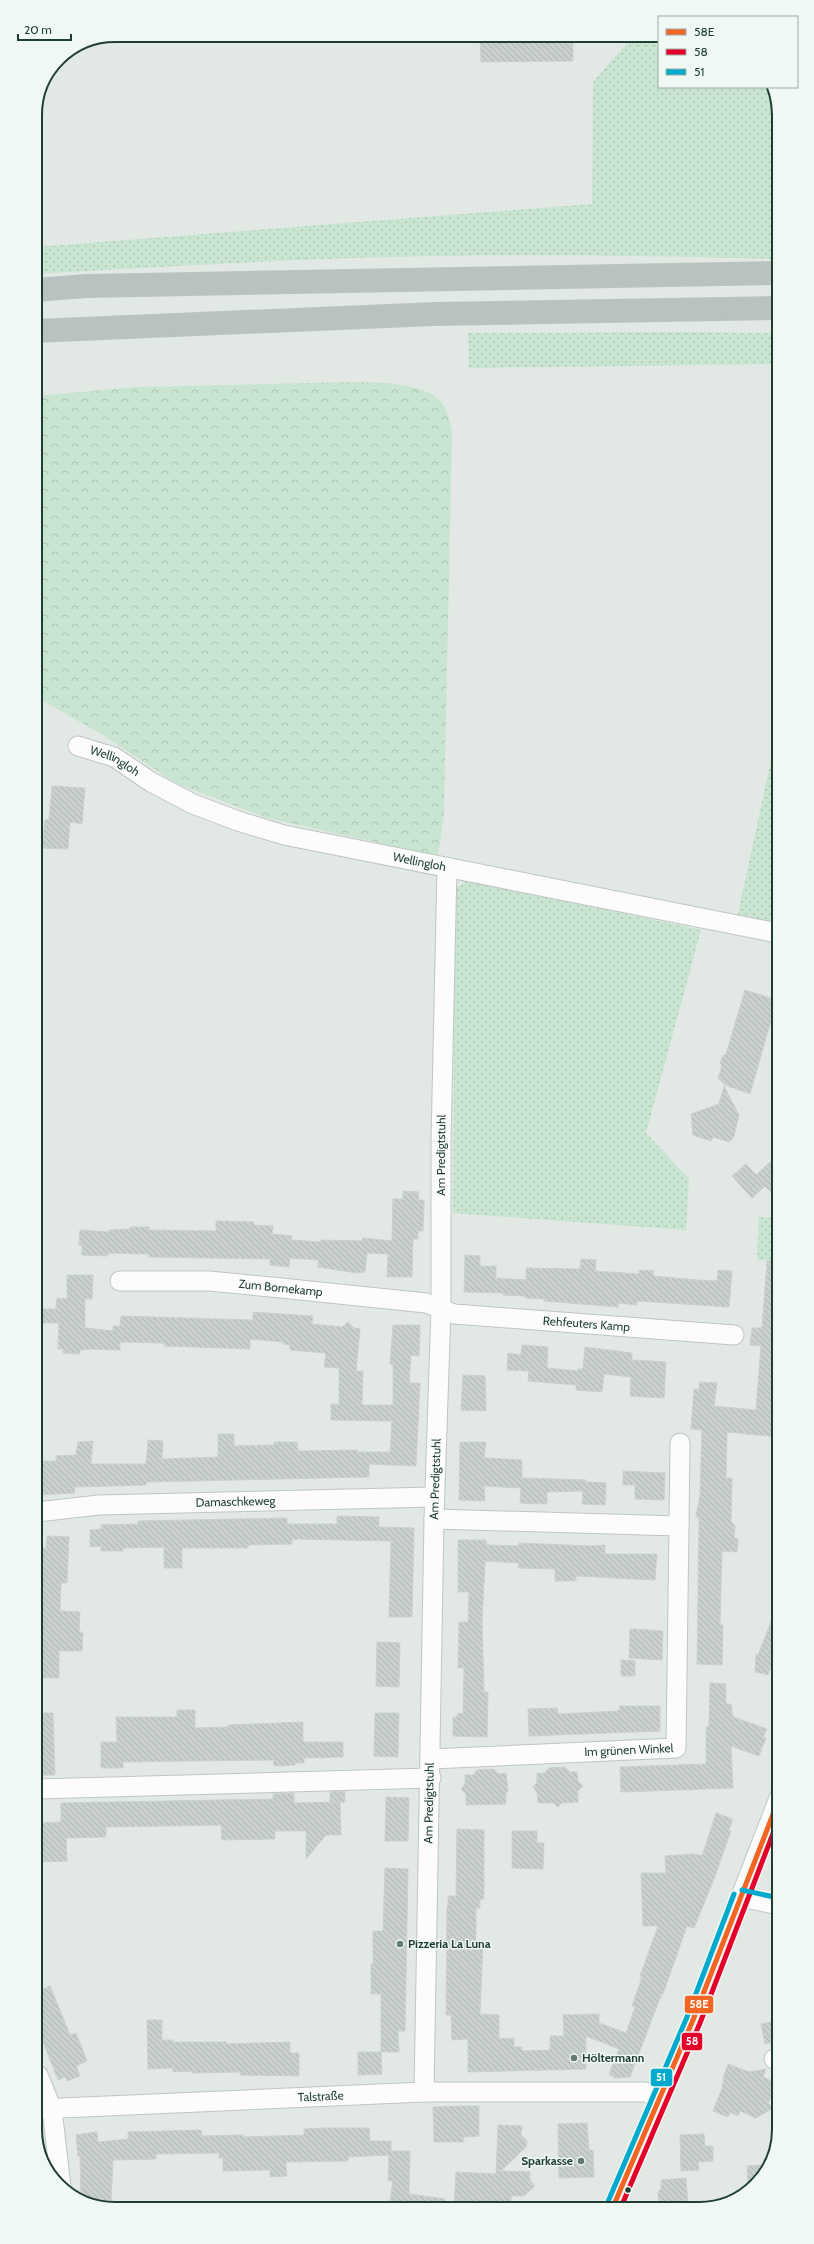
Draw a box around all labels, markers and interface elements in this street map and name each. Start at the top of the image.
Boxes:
scale bar [18,16,71,42]
legend [658,16,798,88]
text: 20 m [24,22,52,37]
text: 58E [694,24,715,39]
text: 58 [694,44,708,59]
text: 51 [694,64,704,79]
street label: Wellingloh [88,742,143,779]
street label: Wellingloh [392,849,447,874]
street label: Am Predigtstuhl [433,1114,449,1196]
street label: Zum Bornekamp [238,1276,324,1299]
street label: Rehfeuters Kamp [542,1313,631,1334]
street label: Am Predigtstuhl [426,1438,444,1520]
street label: Damaschkeweg [196,1493,277,1510]
street label: Im grünen Winkel [584,1740,674,1759]
street label: Am Predigtstuhl [420,1762,437,1844]
place label: Pizzeria La Luna [408,1936,491,1951]
marker: Pizzeria La Luna [395,1939,405,1949]
line badge: 58E [684,1995,714,2014]
text: 58E [690,1997,708,2011]
line badge: 58 [681,2032,703,2051]
text: 58 [686,2034,699,2048]
place label: Höltermann [582,2050,644,2065]
marker: Höltermann [569,2053,579,2063]
line badge: 51 [650,2068,673,2087]
text: 51 [656,2070,666,2084]
street label: Talstraße [297,2088,344,2105]
place label: Sparkasse [521,2153,573,2168]
marker: Sparkasse [576,2156,586,2166]
unlabelled marker [623,2185,633,2195]

